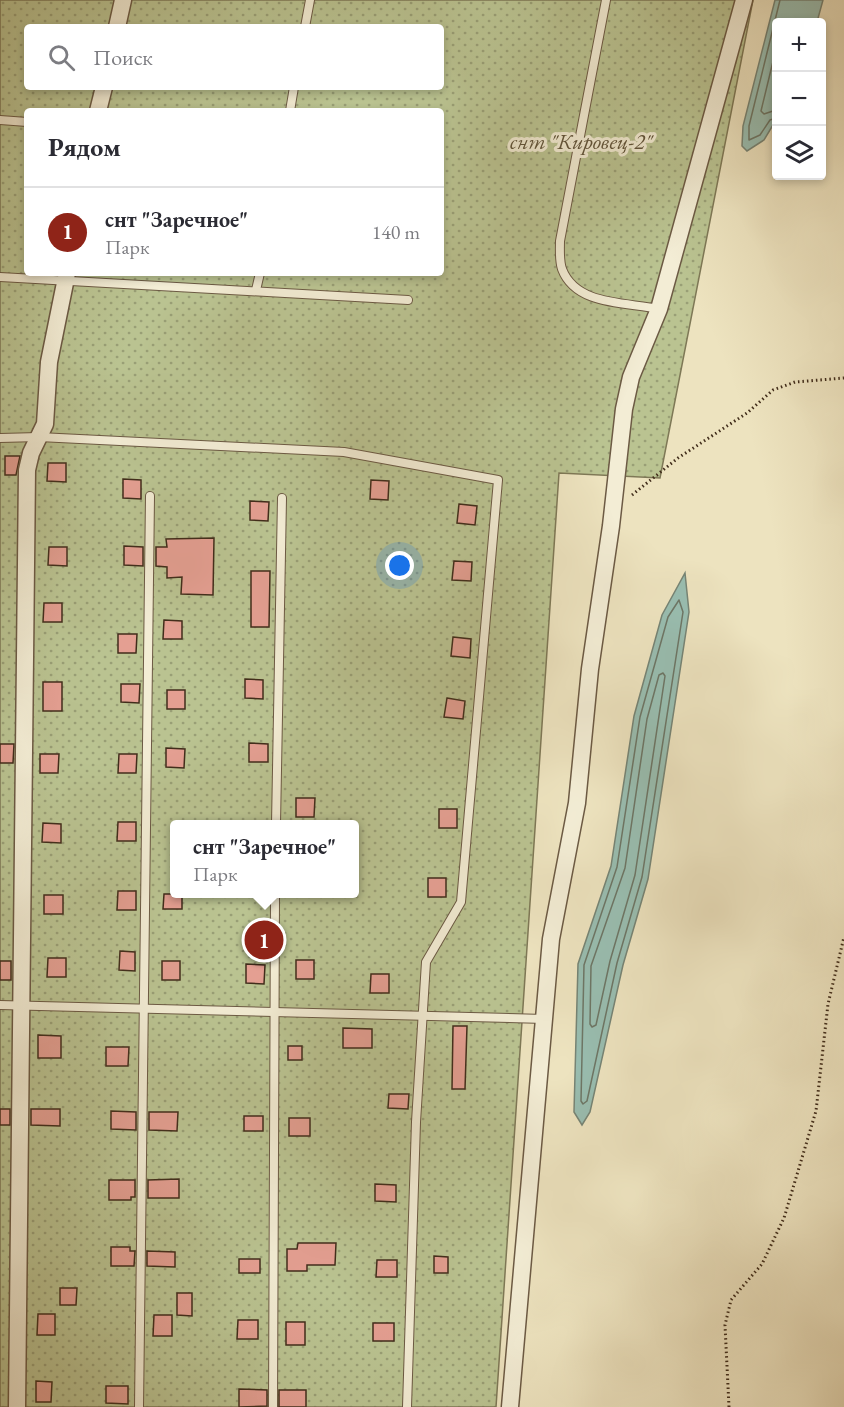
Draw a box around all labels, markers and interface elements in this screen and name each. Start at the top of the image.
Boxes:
map controls [772,18,826,180]
button: + [772,18,826,72]
search box [24,24,444,90]
icon: search [45,41,78,74]
text: Поиск [93,43,153,72]
button: − [772,72,826,126]
button: layers [772,126,826,180]
park label: снт "Кировец-2" [510,127,655,156]
text: Рядом [48,130,121,164]
text: снт "Заречное" [105,205,248,234]
text: 1 [62,219,73,245]
text: 140 m [372,219,420,245]
text: Парк [105,234,149,260]
your location [385,551,414,580]
popup [170,820,359,898]
text: снт "Заречное" [193,832,336,861]
text: Парк [193,861,238,887]
pin: 1 [244,918,284,962]

